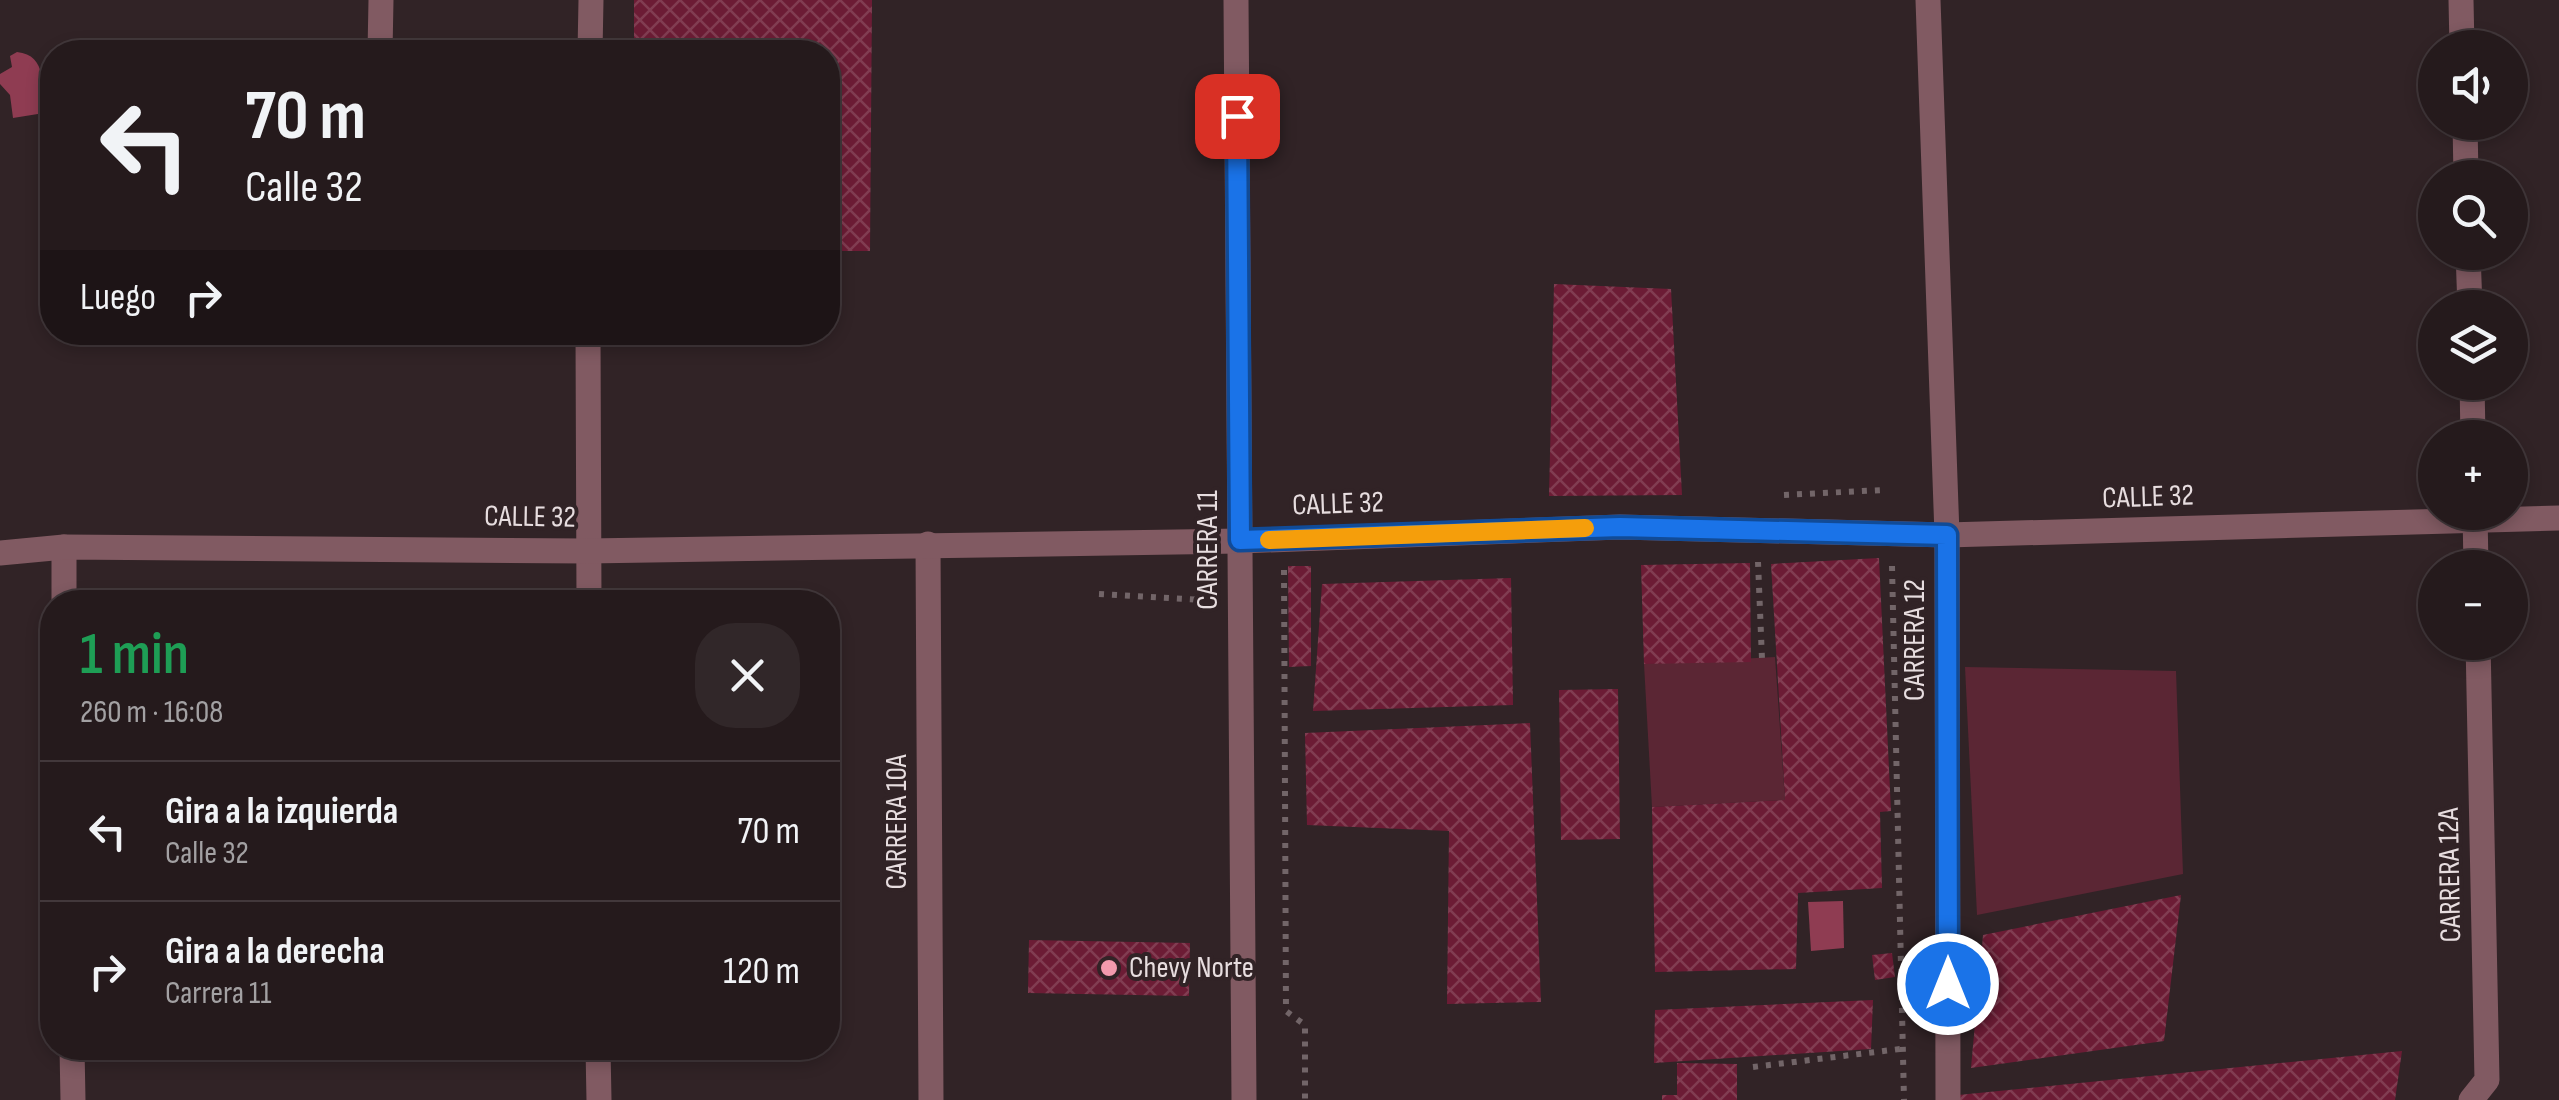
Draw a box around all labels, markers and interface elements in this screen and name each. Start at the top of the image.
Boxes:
map controls [2418,30,2528,660]
button: sound [2418,30,2528,140]
pin [1195,74,1280,159]
text: 70 m [245,75,366,159]
icon: left [80,80,210,210]
icon: arrive [1210,89,1265,144]
text: Calle 32 [245,160,363,215]
button: search [2418,160,2528,270]
icon: right [176,270,231,325]
text: Luego [80,275,156,320]
button: layers [2418,290,2528,400]
button: + [2418,420,2528,530]
street label: CALLE 32 [2102,477,2194,517]
street label: CALLE 32 [1292,484,1384,524]
street label: CARRERA 11 [1190,490,1226,610]
street label: CALLE 32 [484,498,576,536]
button: − [2418,550,2528,660]
street label: CARRERA 12 [1897,579,1933,701]
text: 1 min [80,619,189,691]
button: close [695,623,800,728]
text: 260 m · 16:08 [80,693,223,732]
street label: CARRERA 10A [879,754,915,890]
text: Gira a la izquierda [165,789,398,834]
icon: left [80,804,135,859]
street label: CARRERA 12A [2431,807,2469,943]
text: 70 m [738,809,800,854]
text: Calle 32 [165,834,249,873]
text: Gira a la derecha [165,929,385,974]
position arrow [1896,932,2000,1036]
icon: right [80,944,135,999]
text: 120 m [723,949,800,994]
place label: Chevy Norte [1129,950,1254,986]
marker: Chevy Norte [1098,957,1120,979]
text: Carrera 11 [165,974,272,1013]

